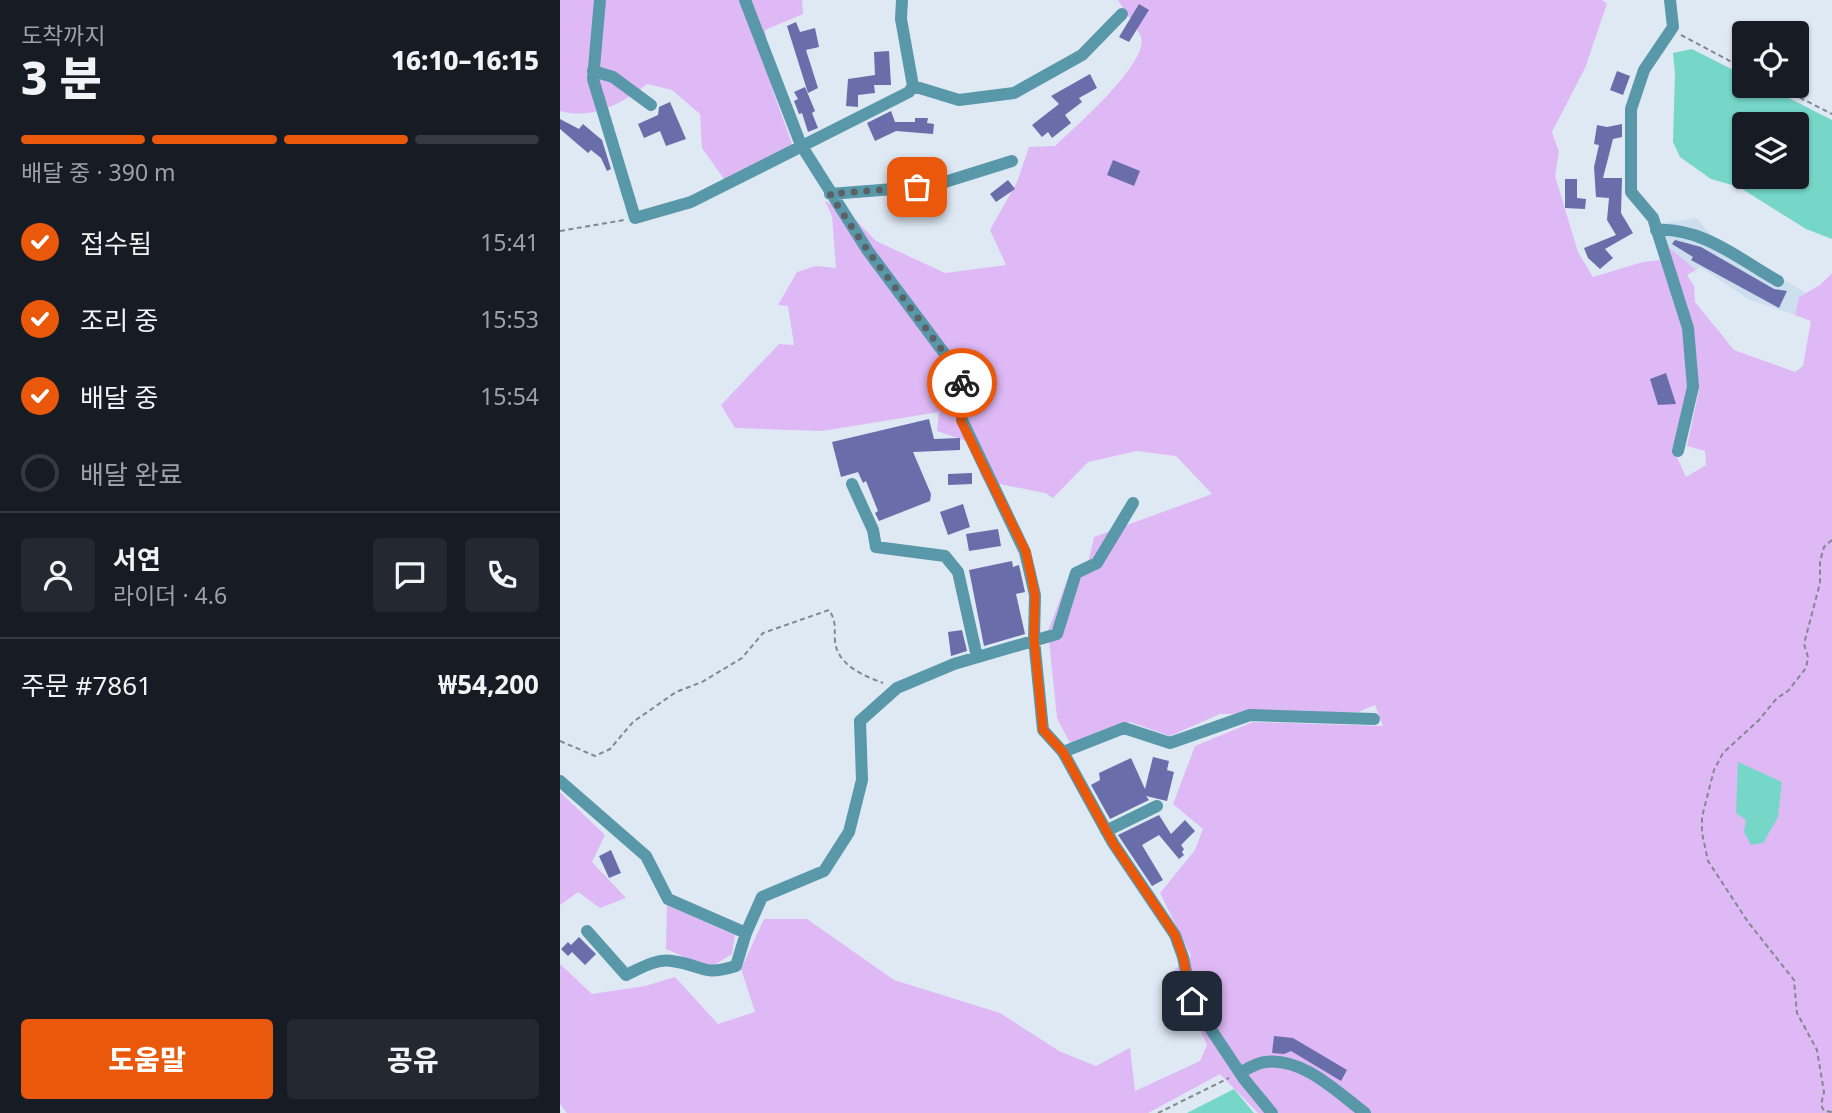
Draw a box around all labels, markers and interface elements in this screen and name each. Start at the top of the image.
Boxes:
text: 도착까지 [21,19,106,51]
map controls [1732,21,1809,189]
button: locate [1732,21,1809,98]
text: 16:10–16:15 [391,42,539,78]
text: 3 분 [21,46,102,108]
button: layers [1732,112,1809,189]
text: 배달 중 · 390 m [21,156,176,188]
pin [887,157,947,217]
icon: bag [898,168,936,206]
icon: check [21,223,59,261]
text: 접수됨 [80,225,152,261]
text: 15:41 [480,226,539,258]
icon: check [21,300,59,338]
text: 조리 중 [80,302,159,338]
text: 15:53 [480,303,539,335]
courier [927,348,997,418]
icon: bike [943,364,981,402]
icon: check [21,377,59,415]
text: 배달 중 [80,379,159,415]
text: 15:54 [480,380,539,412]
text: 배달 완료 [80,456,182,492]
button: person [21,538,95,612]
button: chat [373,538,447,612]
button: phone [465,538,539,612]
text: 서연 [113,541,161,577]
text: 라이더 · 4.6 [113,579,227,611]
text: ₩54,200 [438,666,539,702]
text: 주문 #7861 [21,667,152,703]
pin [1162,971,1222,1031]
icon: home [1173,982,1211,1020]
button: 도움말 [21,1019,273,1099]
button: 공유 [287,1019,539,1099]

